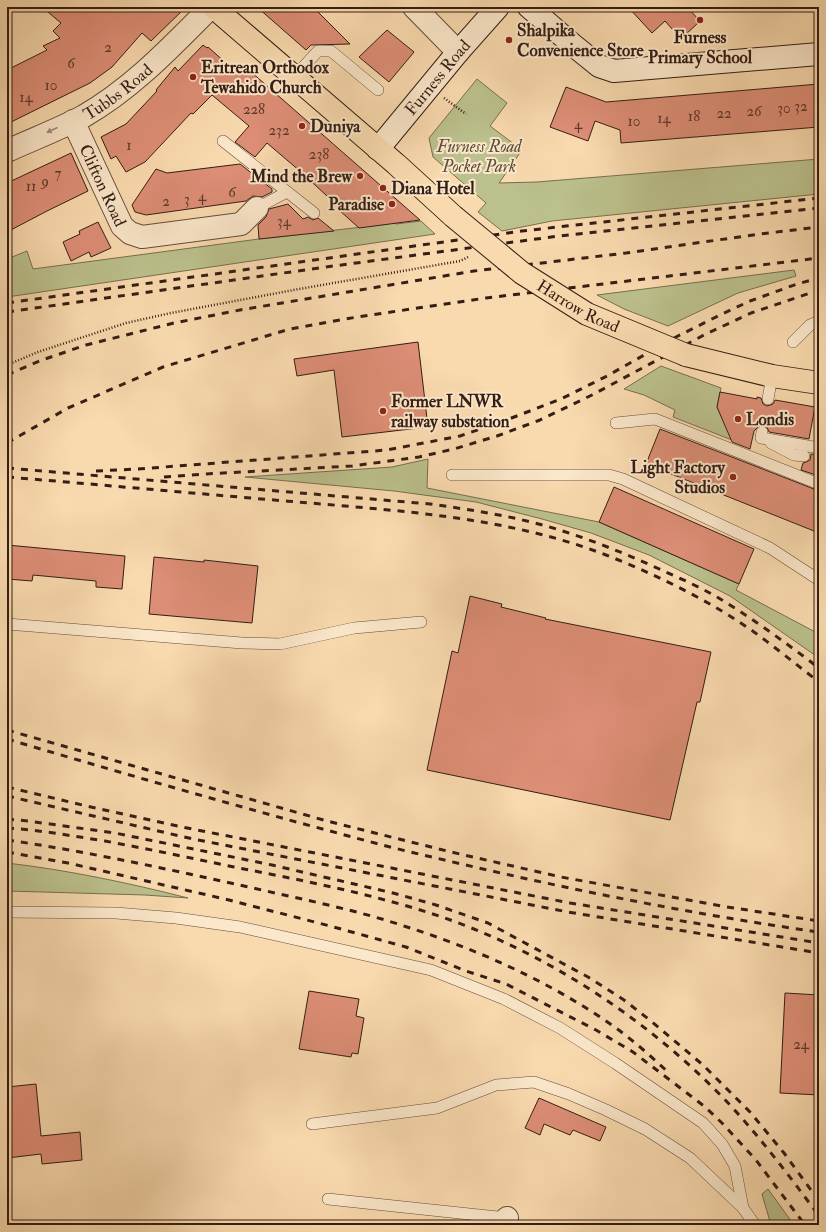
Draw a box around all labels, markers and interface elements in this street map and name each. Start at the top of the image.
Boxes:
marker: Furness Primary School [695,15,705,25]
place label: Shalpika Convenience Store [517,20,644,61]
place label: Furness Primary School [648,27,753,69]
street label: Furness Road [400,35,475,120]
marker: Shalpika Convenience Store [504,35,514,45]
house number: 2 [104,38,112,57]
house number: 6 [67,54,76,73]
place label: Eritrean Orthodox Tewahido Church [200,57,329,98]
street label: Tubbs Road [80,59,157,125]
marker: Eritrean Orthodox Tewahido Church [188,72,198,82]
house number: 10 [45,76,57,95]
house number: 14 [19,88,34,107]
house number: 32 [794,97,808,116]
house number: 30 [777,99,791,118]
house number: 228 [243,100,265,119]
house number: 26 [746,102,763,121]
house number: 22 [716,104,732,123]
house number: 18 [688,107,700,126]
house number: 14 [657,109,672,128]
house number: 10 [628,112,640,131]
house number: 4 [574,115,583,134]
place label: Duniya [310,116,361,138]
house number: 232 [269,121,290,140]
marker: Duniya [297,121,307,131]
one-way arrow [46,128,58,134]
house number: 1 [126,136,132,155]
park label: Furness Road Pocket Park [436,136,522,177]
street label: Clifton Road [74,141,131,231]
house number: 238 [309,145,329,164]
house number: 7 [55,164,62,183]
place label: Mind the Brew [249,166,353,187]
marker: Mind the Brew [355,171,365,181]
house number: 9 [40,172,49,191]
house number: 11 [26,177,36,196]
place label: Diana Hotel [391,178,475,199]
house number: 6 [228,183,237,202]
marker: Diana Hotel [378,183,388,193]
house number: 4 [198,187,207,206]
house number: 3 [184,190,190,209]
house number: 2 [162,192,170,211]
place label: Paradise [328,194,385,215]
marker: Paradise [387,199,397,209]
house number: 34 [277,212,292,231]
street label: Harrow Road [533,275,623,338]
place label: Former LNWR railway substation [390,391,510,433]
marker: Former LNWR railway substation [378,406,388,416]
place label: Londis [746,409,794,430]
marker: Londis [733,414,743,424]
place label: Light Factory Studios [630,457,726,498]
marker: Light Factory Studios [728,472,738,482]
house number: 24 [793,1035,810,1054]

